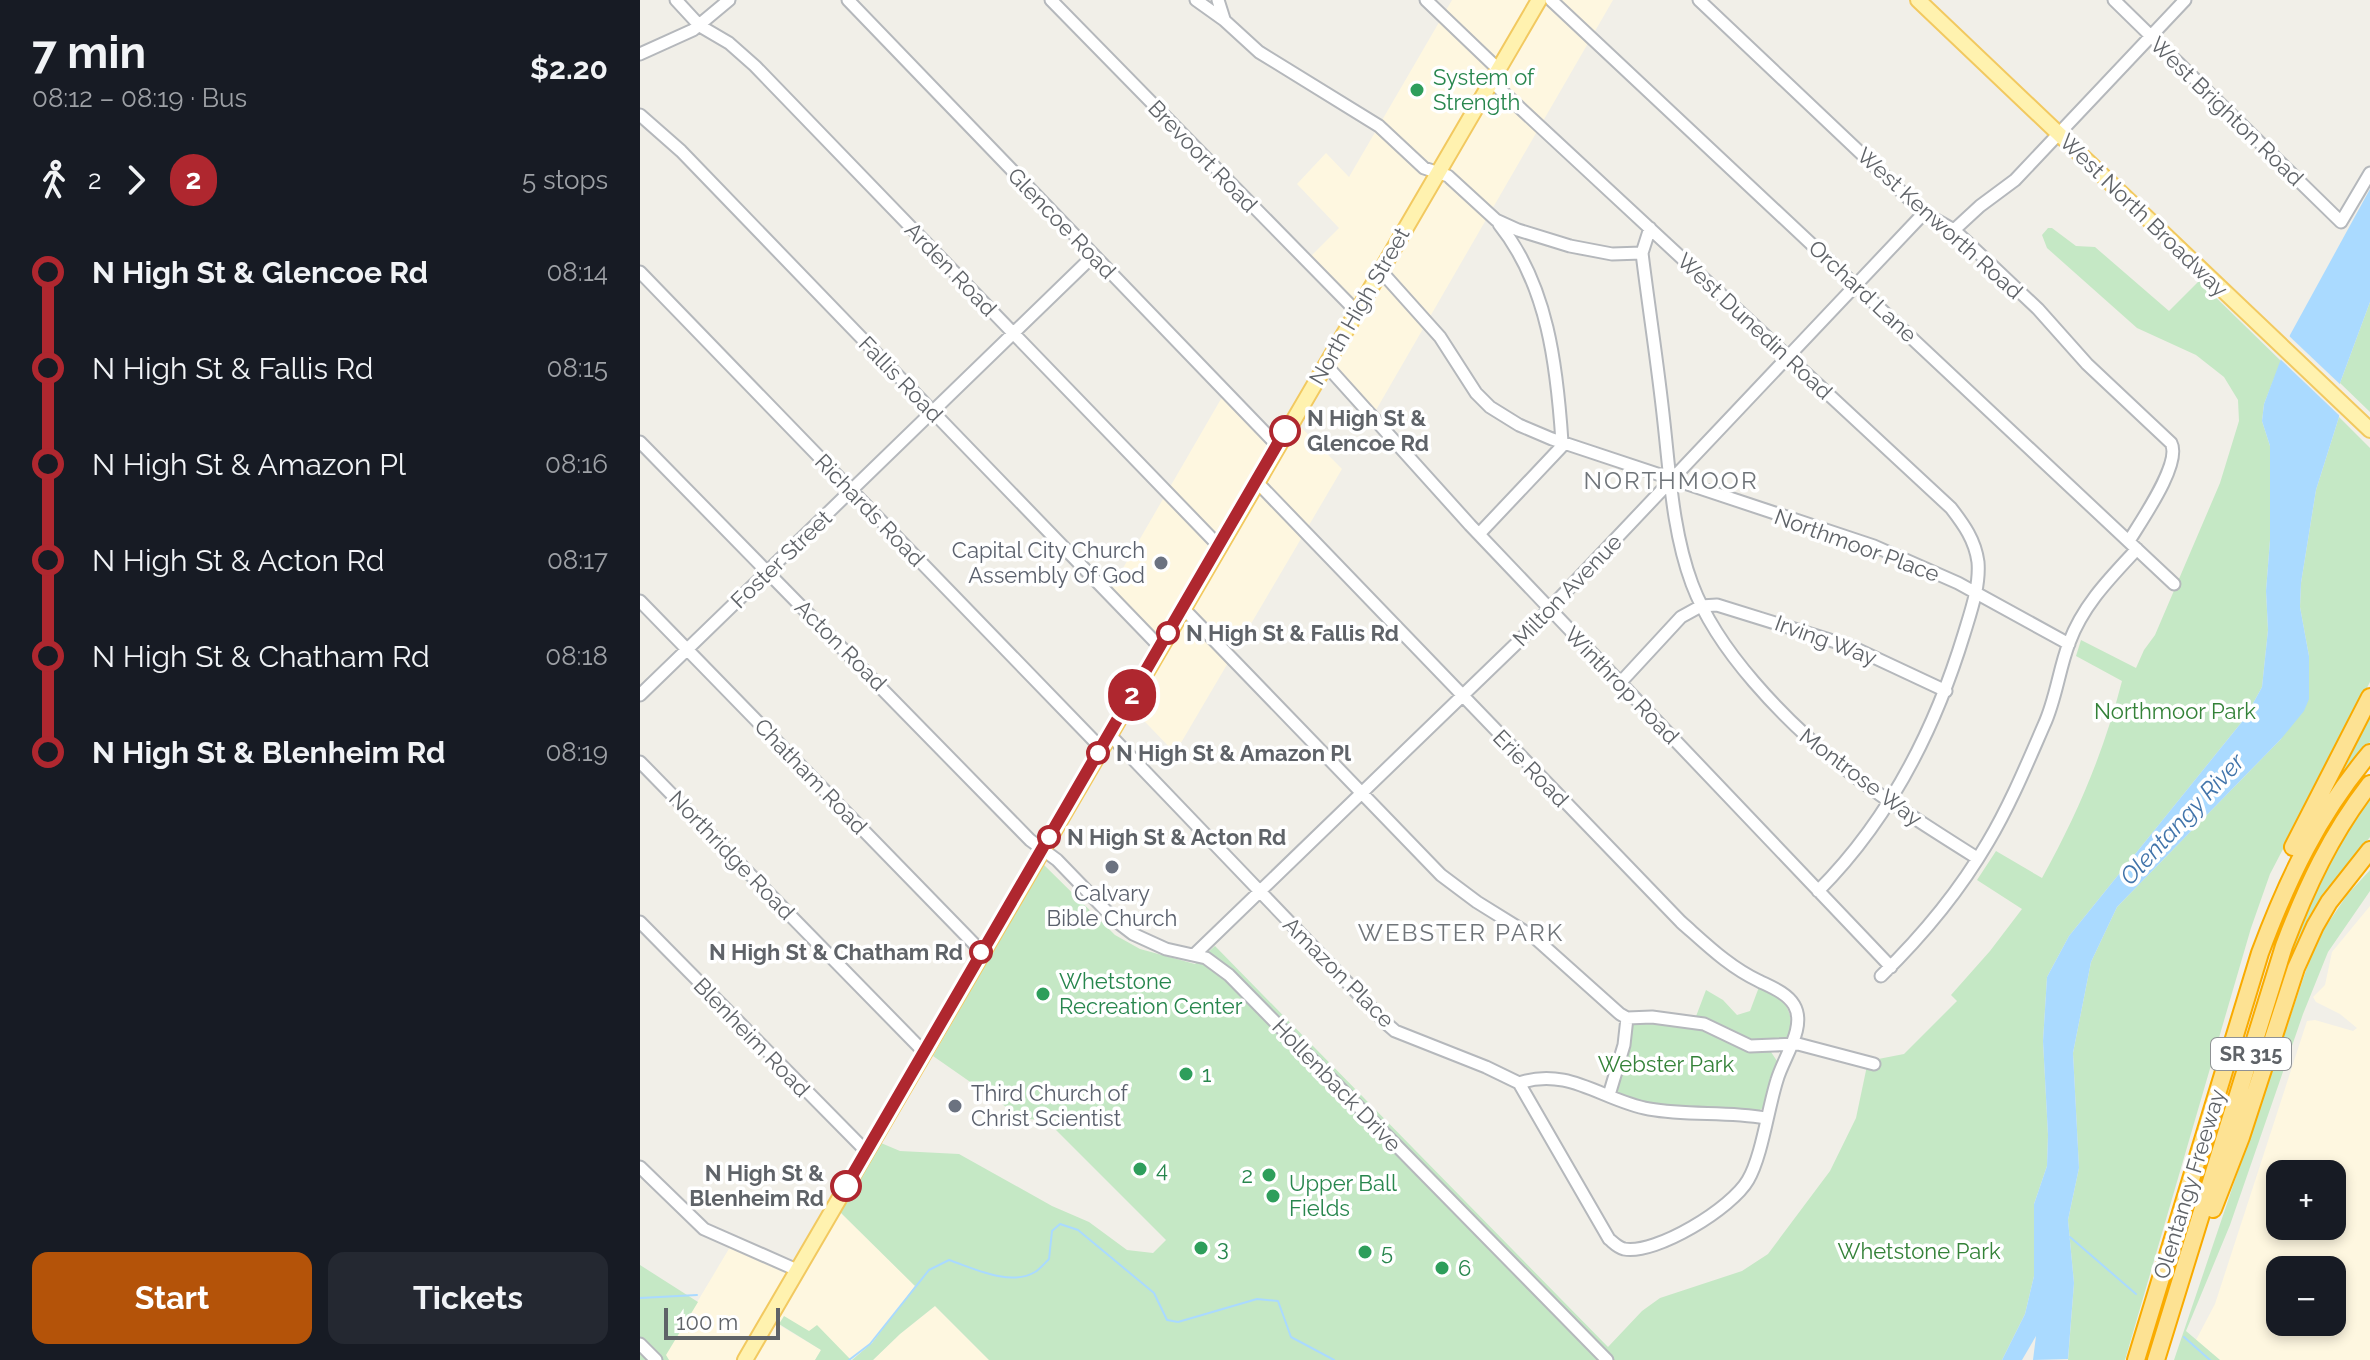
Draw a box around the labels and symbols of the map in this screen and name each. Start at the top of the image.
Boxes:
street label: West Brighton Road [2145,31,2309,191]
place label: System of Strength [1433,64,1535,115]
marker: System of Strength [1408,81,1426,99]
street label: Brevoort Road [1143,95,1263,217]
street label: West North Broadway [2055,128,2233,302]
street label: West Kenworth Road [1852,142,2028,304]
street label: Glencoe Road [1003,162,1121,284]
street label: Arden Road [900,217,1002,321]
street label: North High Street [1303,222,1415,389]
street label: Orchard Lane [1804,234,1922,348]
street label: West Dunedin Road [1672,248,1838,404]
street label: Fallis Road [854,331,948,427]
place label: N High St & Glencoe Rd [1307,405,1429,456]
marker: N High St & Glencoe Rd [1270,416,1300,446]
street label: Richards Road [810,448,930,572]
district label: NORTHMOOR [1583,466,1759,495]
street label: Northmoor Place [1771,503,1943,587]
street label: Foster Street [725,504,837,613]
street label: Milton Avenue [1507,529,1627,651]
place label: Capital City Church Assembly Of God [952,537,1145,588]
marker: Capital City Church Assembly Of God [1152,554,1170,572]
street label: Acton Road [790,594,892,696]
street label: Irving Way [1772,610,1880,670]
place label: N High St & Fallis Rd [1186,620,1399,646]
street label: Winthrop Road [1559,621,1685,749]
marker: N High St & Fallis Rd [1157,622,1179,644]
line badge: 2 [1106,669,1158,721]
park label: Northmoor Park [2094,698,2256,724]
street label: Chatham Road [749,713,873,839]
street label: Montrose Way [1795,723,1927,832]
street label: Erie Road [1488,724,1574,812]
place label: N High St & Amazon Pl [1116,740,1352,766]
marker: N High St & Amazon Pl [1087,742,1109,764]
water label: Olentangy River [2114,747,2251,891]
street label: Northridge Road [664,785,800,925]
place label: N High St & Acton Rd [1067,824,1286,850]
marker: N High St & Acton Rd [1038,826,1060,848]
marker: Calvary Bible Church [1103,858,1121,876]
place label: Calvary Bible Church [1047,880,1177,931]
street label: Amazon Place [1278,911,1400,1033]
district label: WEBSTER PARK [1358,918,1564,947]
place label: N High St & Chatham Rd [709,939,963,965]
marker: N High St & Chatham Rd [970,941,992,963]
place label: Whetstone Recreation Center [1059,968,1243,1019]
street label: Blenheim Road [689,972,815,1102]
marker: Whetstone Recreation Center [1034,985,1052,1003]
street label: Hollenback Drive [1267,1013,1407,1157]
road number: SR 315 [2211,1038,2291,1070]
park label: Webster Park [1598,1051,1735,1077]
place label: 1 [1202,1061,1211,1087]
marker: 1 [1177,1065,1195,1083]
place label: Third Church of Christ Scientist [971,1080,1129,1131]
street label: Olentangy Freeway [2148,1086,2230,1282]
marker: Third Church of Christ Scientist [946,1097,964,1115]
place label: 4 [1156,1156,1168,1182]
place label: N High St & Blenheim Rd [689,1160,824,1211]
marker: 4 [1131,1160,1149,1178]
place label: 2 [1242,1162,1253,1188]
marker: 2 [1260,1166,1278,1184]
place label: Upper Ball Fields [1289,1170,1397,1221]
marker: N High St & Blenheim Rd [831,1171,861,1201]
marker: Upper Ball Fields [1264,1187,1282,1205]
place label: 3 [1217,1235,1229,1261]
park label: Whetstone Park [1837,1238,2001,1264]
marker: 3 [1192,1239,1210,1257]
place label: 5 [1381,1239,1393,1265]
marker: 5 [1356,1243,1374,1261]
place label: 6 [1458,1255,1471,1281]
marker: 6 [1433,1259,1451,1277]
scale bar [664,1304,780,1340]

